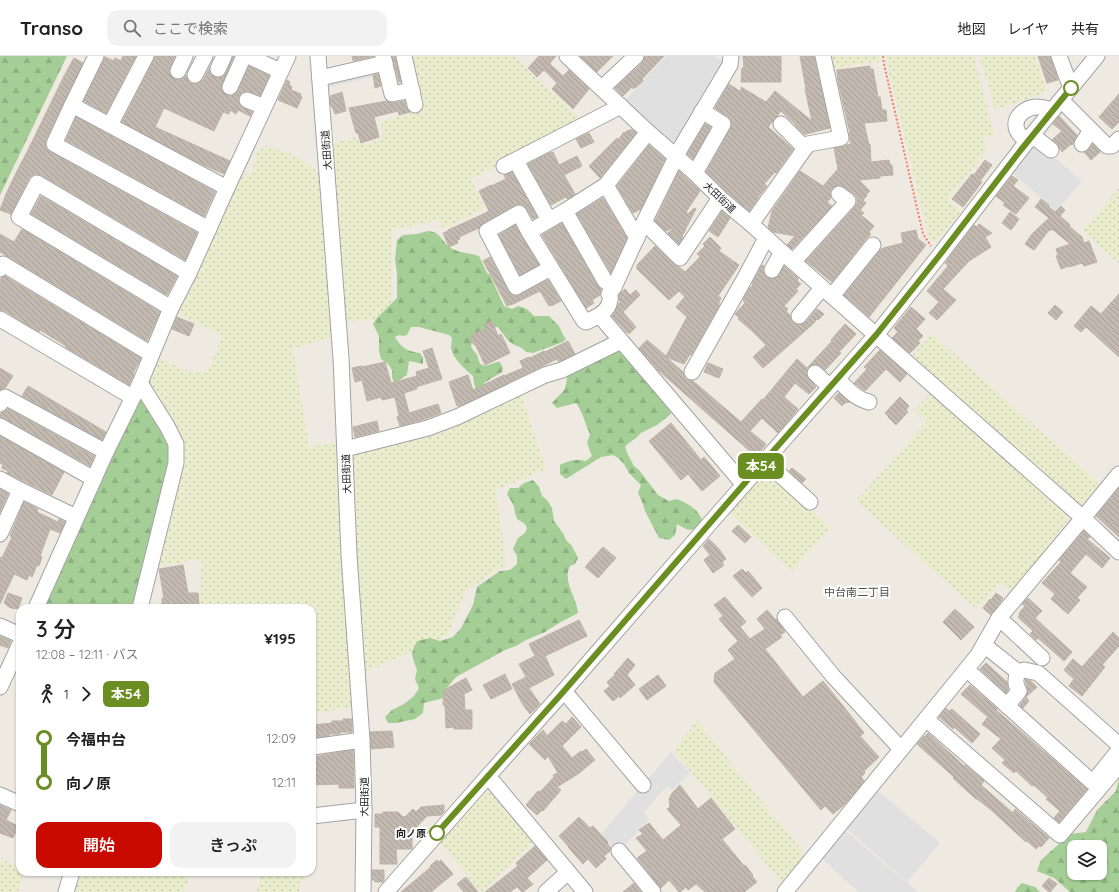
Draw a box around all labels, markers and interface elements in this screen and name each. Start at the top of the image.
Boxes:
search box [107,10,387,46]
text: Transo [20,16,83,40]
icon: search [121,17,143,39]
text: ここで検索 [153,19,228,38]
text: 地図 [957,20,985,38]
text: レイヤ [1007,20,1049,38]
text: 共有 [1071,20,1099,38]
unlabelled marker [1063,80,1079,96]
street label: 大田街道 [319,130,334,170]
street label: 大田街道 [701,179,739,216]
line badge: 本54 [738,453,784,479]
street label: 大田街道 [339,454,354,494]
text: 本54 [746,457,776,475]
district label: 中台南二丁目 [824,585,890,599]
text: 3 分 [36,615,76,643]
text: ¥195 [264,629,296,648]
text: 12:08 – 12:11 · バス [36,646,139,662]
icon: walk [36,683,58,705]
icon: forward [75,683,97,705]
text: 本54 [111,685,141,703]
text: 1 [64,686,69,702]
text: 今福中台 [66,730,126,749]
text: 12:09 [267,730,296,746]
text: 向ノ原 [66,774,111,793]
text: 12:11 [272,774,296,790]
street label: 大田街道 [358,777,371,817]
button: 開始 [36,822,162,868]
button: きっぷ [170,822,296,868]
marker: 向ノ原 [429,825,445,841]
place label: 向ノ原 [396,827,426,840]
map controls [1067,840,1107,880]
button: layers [1067,840,1107,880]

